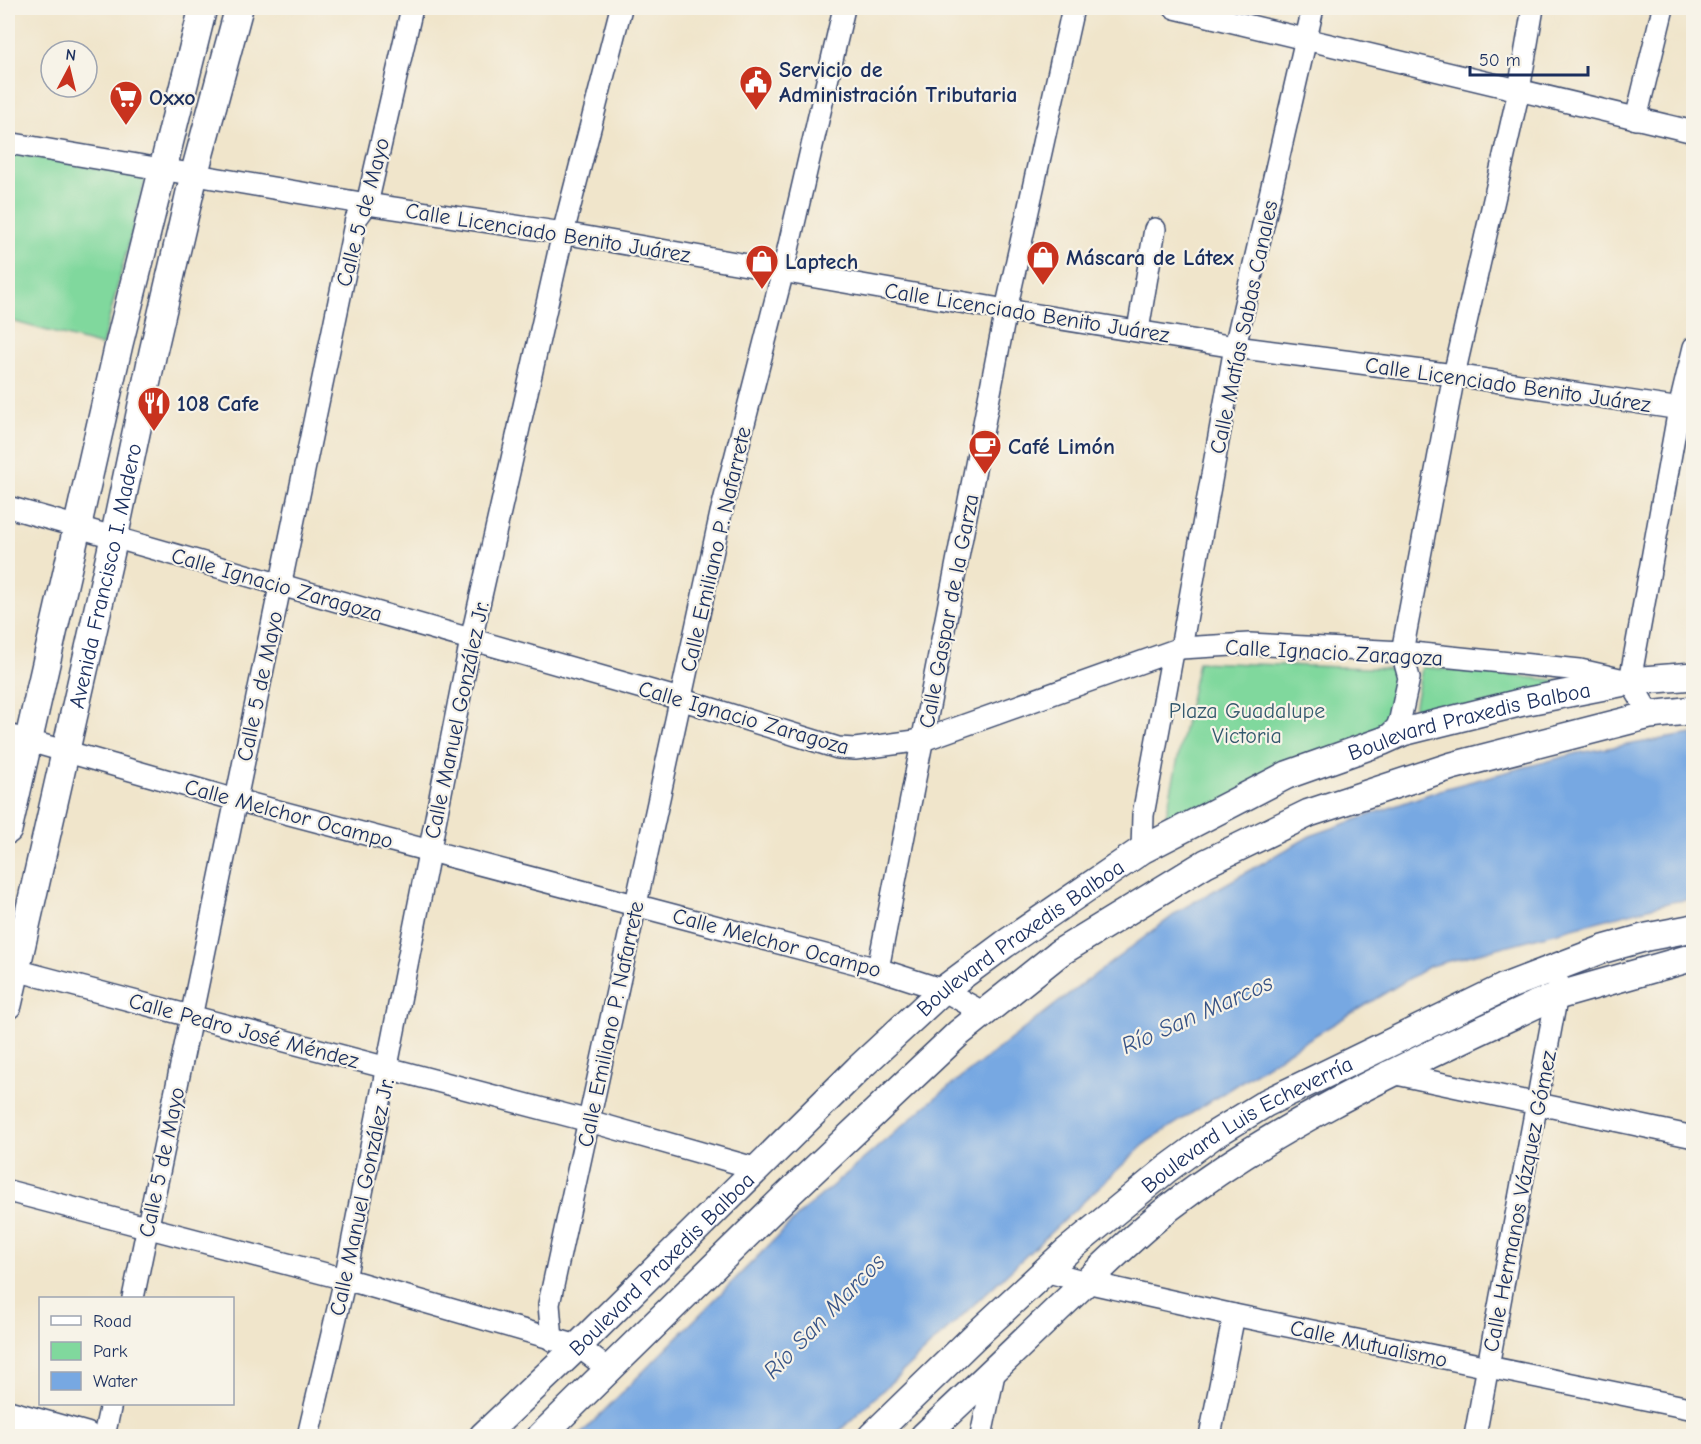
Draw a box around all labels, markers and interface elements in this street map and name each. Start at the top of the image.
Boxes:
north arrow [39,39,99,99]
scale bar [1470,39,1588,77]
text: N [64,46,77,65]
text: 50 m [1479,50,1521,71]
place label: Servicio de Administración Tributaria [779,57,1018,108]
public building icon: Servicio de Administración Tributaria [738,64,774,111]
supermarket icon: Oxxo [108,79,144,126]
place label: Oxxo [149,85,196,111]
street label: Calle 5 de Mayo [331,135,395,290]
street label: Calle Licenciado Benito Juárez [403,198,693,268]
street label: Calle Matías Sabas Canales [1204,198,1284,456]
shop icon: Máscara de Látex [1025,239,1061,286]
shop icon: Laptech [744,243,780,290]
place label: Máscara de Látex [1066,245,1234,271]
place label: Laptech [785,249,858,275]
street label: Calle Licenciado Benito Juárez [882,278,1172,348]
street label: Calle Licenciado Benito Juárez [1363,352,1653,418]
restaurant icon: 108 Cafe [136,385,172,432]
place label: 108 Cafe [177,391,259,417]
street label: Calle Emiliano P. Nafarrete [675,424,757,674]
cafe icon: Café Limón [967,428,1003,475]
place label: Café Limón [1008,434,1115,460]
street label: Avenida Francisco I. Madero [64,441,148,711]
street label: Calle Gaspar de la Garza [914,492,984,731]
street label: Calle Ignacio Zaragoza [168,542,385,628]
street label: Calle Manuel González Jr. [419,599,495,841]
street label: Calle 5 de Mayo [231,609,289,764]
street label: Calle Ignacio Zaragoza [1224,634,1444,672]
street label: Calle Ignacio Zaragoza [635,675,852,761]
street label: Boulevard Praxedis Balboa [1345,677,1593,766]
park label: Plaza Guadalupe Victoria [1169,698,1325,749]
street label: Calle Melchor Ocampo [182,774,396,854]
street label: Boulevard Praxedis Balboa [911,854,1129,1022]
street label: Calle Emiliano P. Nafarrete [572,899,650,1150]
street label: Calle Melchor Ocampo [670,903,884,983]
water label: Río San Marcos [1117,968,1277,1060]
street label: Calle Pedro José Méndez [126,988,362,1074]
street label: Calle Hermanos Vázquez Gómez [1478,1048,1562,1354]
street label: Boulevard Luis Echeverría [1136,1051,1357,1199]
street label: Calle Manuel González Jr. [324,1076,400,1318]
street label: Calle 5 de Mayo [133,1085,191,1240]
street label: Boulevard Praxedis Balboa [564,1167,760,1362]
water label: Río San Marcos [757,1248,891,1384]
legend [39,1297,234,1405]
text: Road [93,1311,132,1332]
street label: Calle Mutualismo [1288,1315,1450,1373]
text: Park [93,1341,128,1362]
text: Water [93,1371,138,1392]

